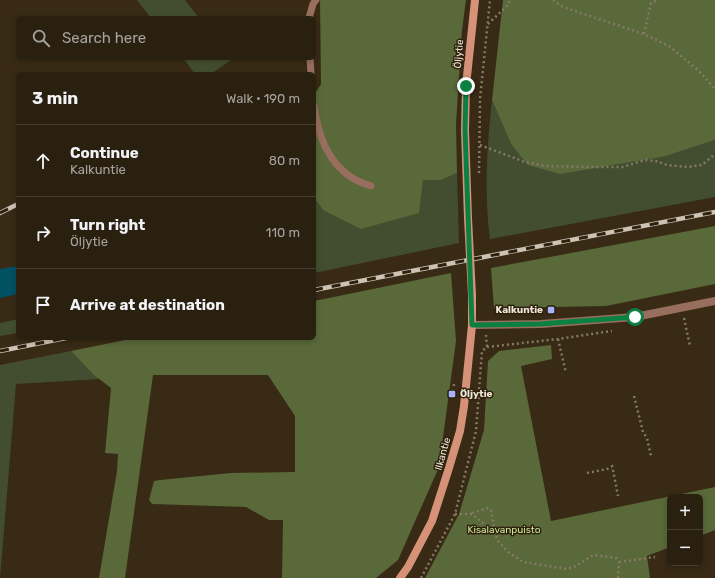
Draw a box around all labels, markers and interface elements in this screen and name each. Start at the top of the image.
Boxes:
search box [16,16,316,60]
icon: search [30,27,52,49]
text: Search here [62,29,146,47]
street label: Öljytie [452,39,466,69]
route end [457,77,475,95]
text: 3 min [32,88,78,108]
text: Walk · 190 m [226,91,300,106]
text: Continue [70,144,139,162]
icon: ahead [32,150,54,172]
text: 80 m [269,153,300,168]
text: Kalkuntie [70,162,126,177]
text: Turn right [70,216,145,234]
icon: right [32,222,54,244]
text: 110 m [266,225,300,240]
text: Öljytie [70,234,108,249]
icon: arrive [32,294,54,316]
text: Arrive at destination [70,296,225,314]
place label: Kalkuntie [496,304,543,316]
marker: Kalkuntie [546,305,556,315]
route start [626,308,644,326]
place label: Öljytie [460,388,493,400]
marker: Öljytie [447,389,457,399]
street label: Ilkantie [433,436,454,472]
map controls [667,494,703,566]
button: + [667,494,703,530]
park label: Kisalavanpuisto [468,524,541,536]
button: − [667,530,703,566]

